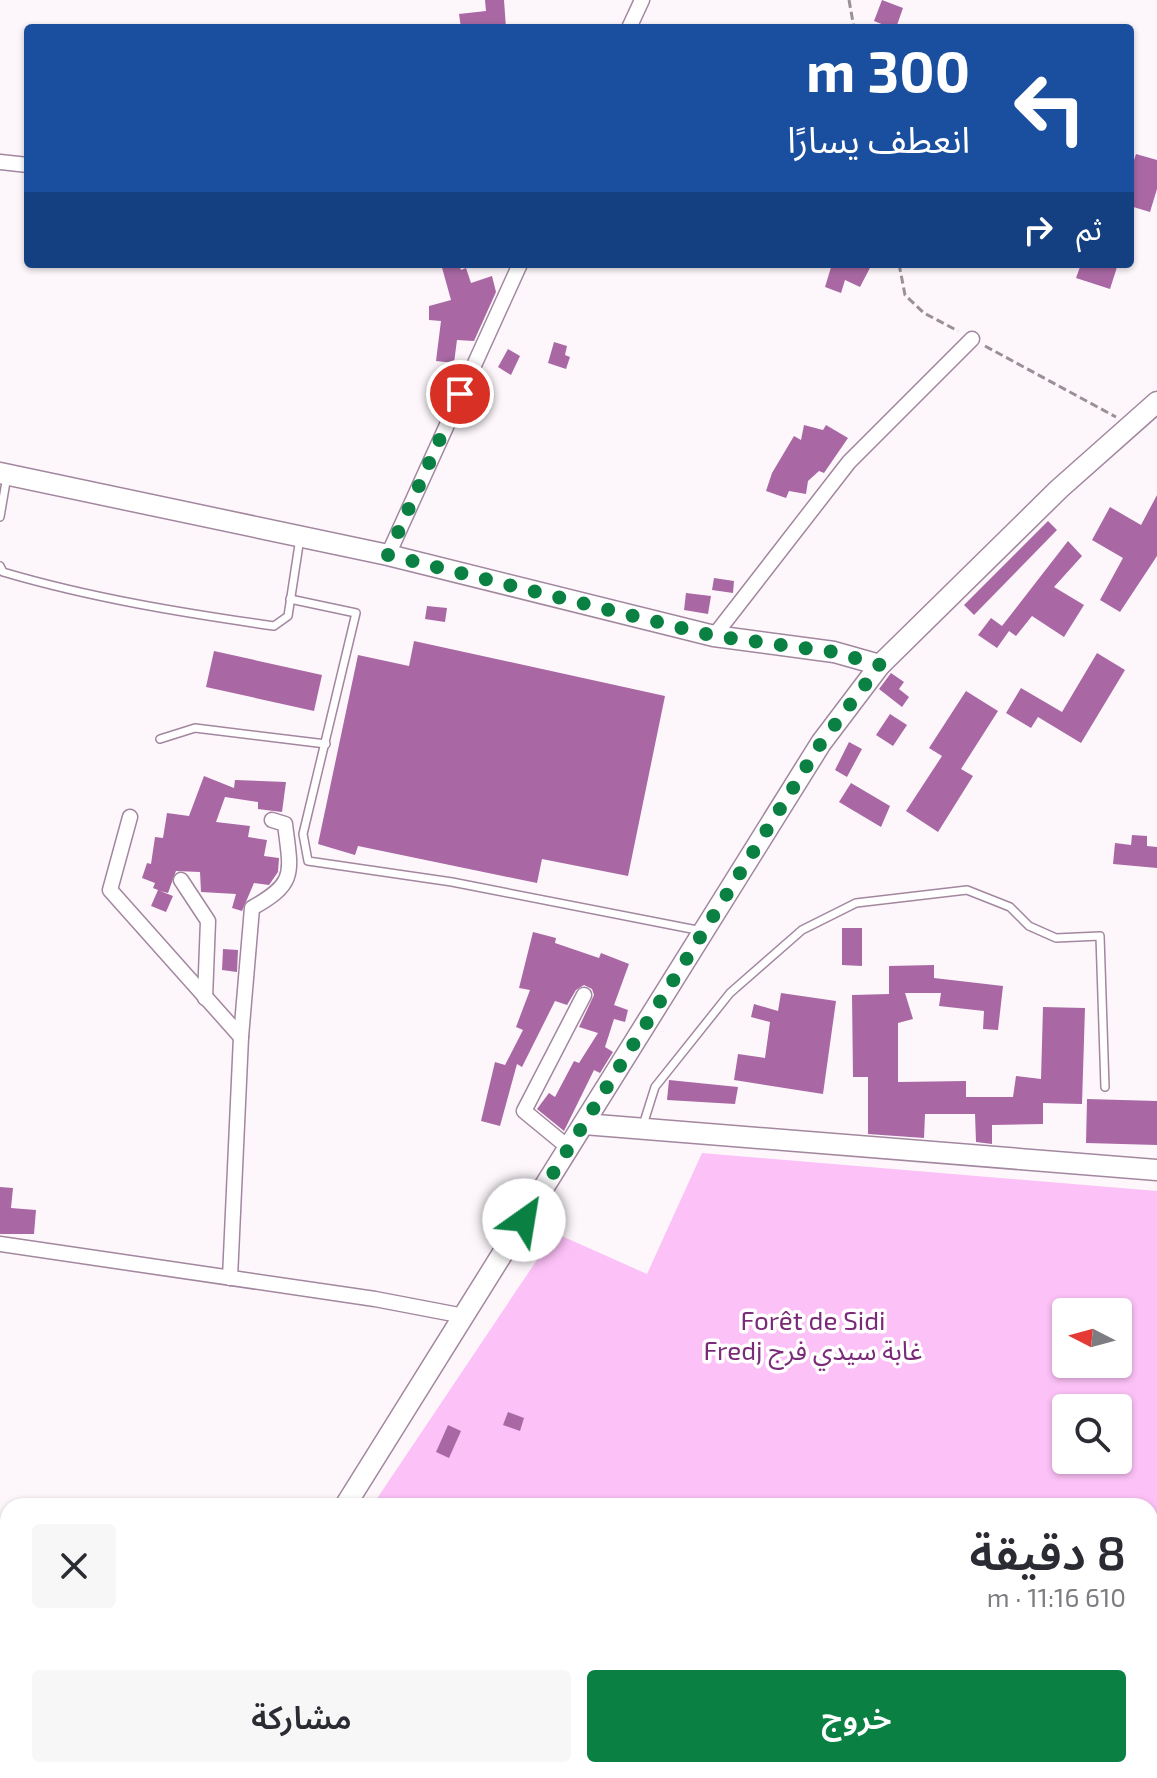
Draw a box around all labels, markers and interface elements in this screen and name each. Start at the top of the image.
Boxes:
text: 300 m [806,36,970,103]
icon: left [998,56,1102,160]
text: انعطف يسارًا [787,117,970,160]
icon: right [1016,208,1060,252]
text: ثم [1076,210,1102,246]
pin [426,360,494,428]
icon: arrive [438,372,482,416]
position arrow [482,1178,566,1262]
north arrow [1052,1298,1132,1378]
map controls [1052,1298,1132,1474]
park label: Forêt de Sidi Fredj غابة سيدي فرج [704,1304,922,1371]
button: search [1052,1394,1132,1474]
text: 8 دقيقة [969,1522,1126,1580]
button: close [32,1524,116,1608]
text: 610 m · 11:16 [987,1581,1126,1612]
button: مشاركة [32,1670,571,1762]
button: خروج [587,1670,1126,1762]

